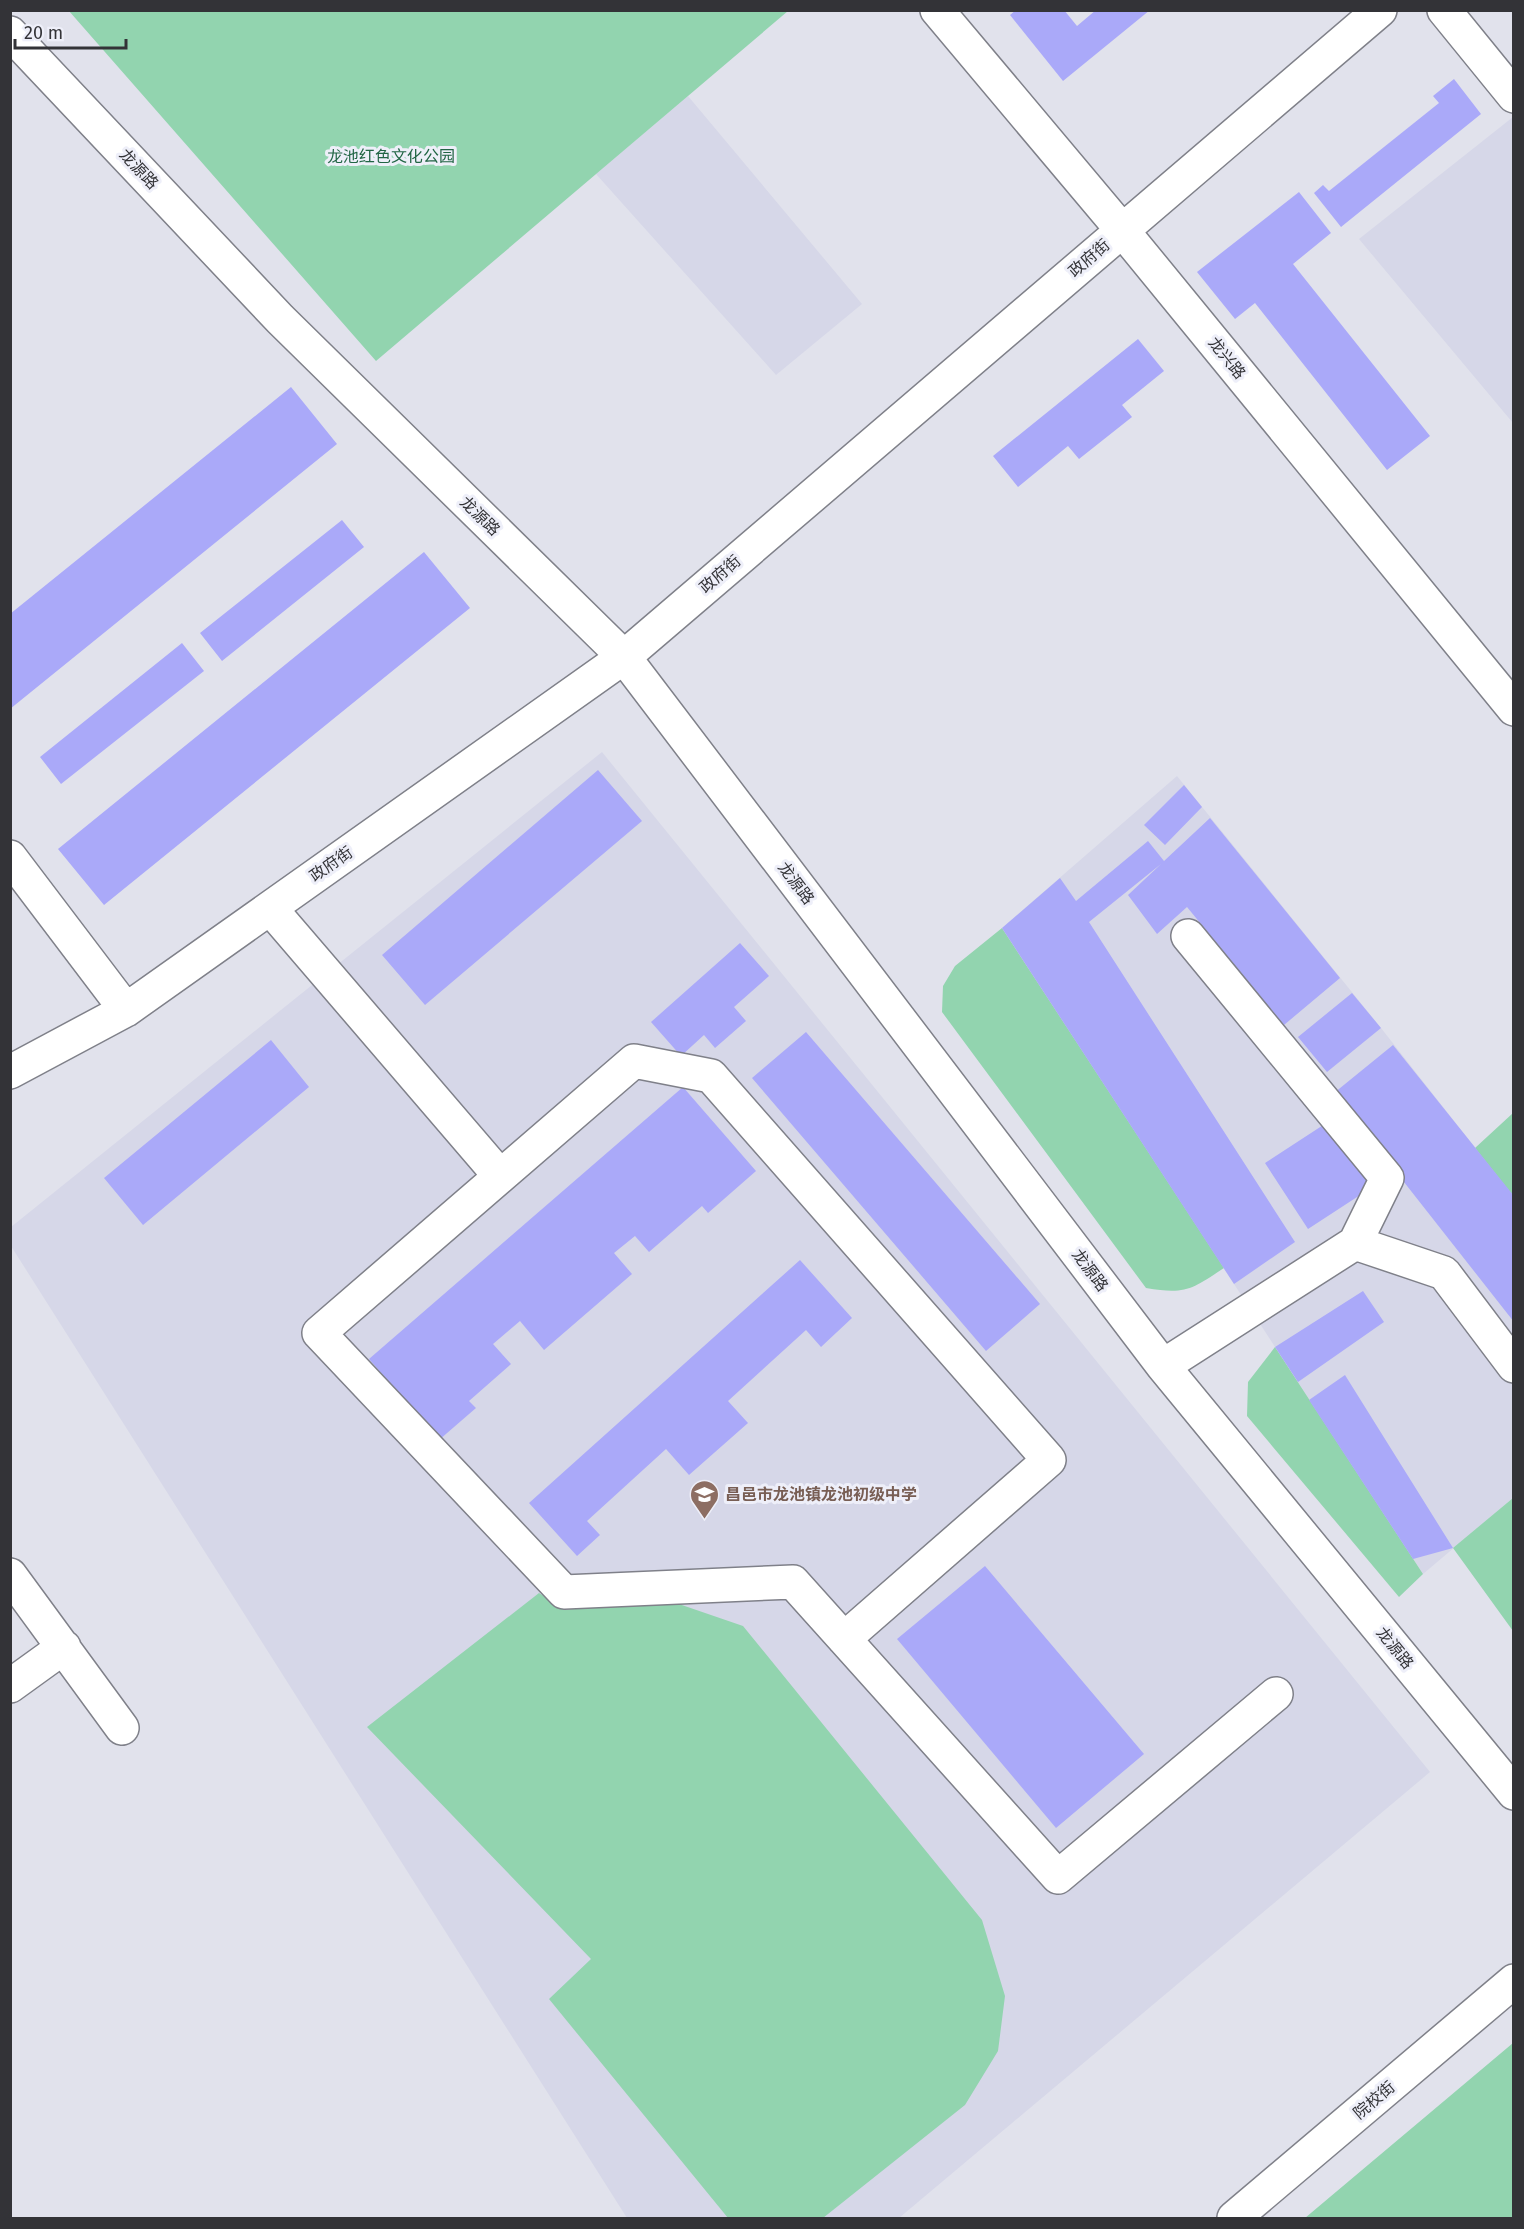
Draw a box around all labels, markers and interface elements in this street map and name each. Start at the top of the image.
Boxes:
scale bar [15,12,126,50]
text: 20 m [24,22,63,44]
street label: 龙源路 [116,145,162,193]
park label: 龙池红色文化公园 [327,147,455,166]
street label: 政府街 [1065,235,1113,281]
street label: 龙兴路 [1205,333,1249,383]
street label: 龙源路 [456,492,504,540]
street label: 政府街 [696,551,744,597]
street label: 政府街 [306,842,356,886]
street label: 龙源路 [774,858,818,908]
street label: 龙源路 [1068,1245,1112,1295]
school or university icon: 昌邑市龙池镇龙池初级中学 [688,1478,720,1520]
place label: 昌邑市龙池镇龙池初级中学 [725,1485,917,1504]
street label: 龙源路 [1373,1623,1417,1673]
street label: 院校街 [1350,2077,1398,2123]

